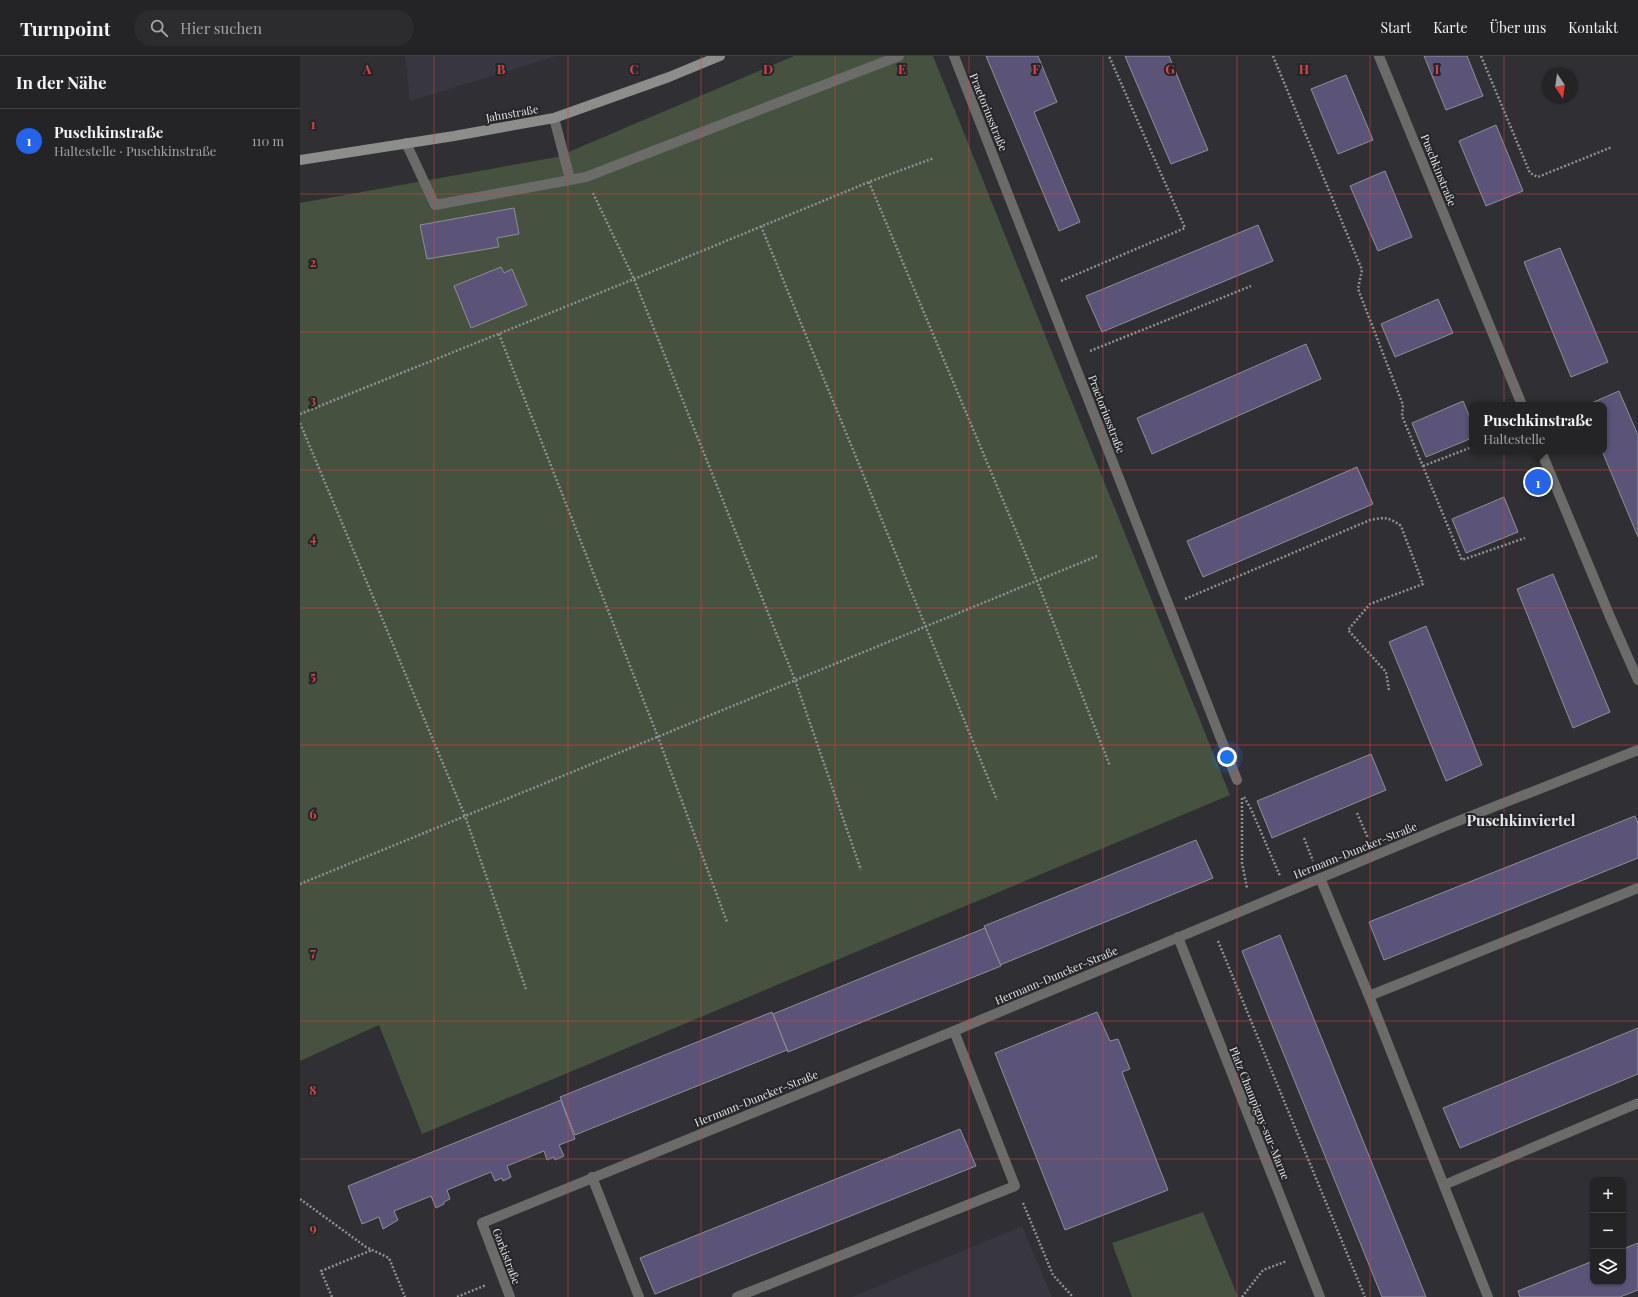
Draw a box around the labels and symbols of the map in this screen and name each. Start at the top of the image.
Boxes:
text: A [362,60,372,77]
text: B [497,60,506,77]
text: C [629,60,639,77]
text: D [763,60,773,77]
text: E [898,60,906,77]
text: F [1032,60,1040,77]
text: G [1165,60,1175,77]
text: H [1299,60,1309,77]
text: I [1435,60,1440,77]
north arrow [1542,68,1578,104]
street label: Praetoriusstraße [967,71,1012,154]
street label: Jahnstraße [484,101,540,125]
text: 1 [311,115,316,132]
street label: Puschkinstraße [1418,132,1460,209]
text: 2 [310,253,317,270]
street label: Praetoriusstraße [1085,373,1129,456]
text: 3 [310,391,316,408]
pin: 1 [1525,467,1551,497]
text: 4 [310,529,317,546]
text: 5 [310,667,316,684]
your location [1217,747,1237,767]
text: 6 [309,805,317,822]
district label: Puschkinviertel [1466,810,1576,830]
street label: Hermann-Duncker-Straße [1291,818,1419,882]
street label: Hermann-Duncker-Straße [992,942,1120,1008]
text: 7 [310,943,316,960]
street label: Platz Champigny-sur-Marne [1226,1044,1294,1182]
street label: Hermann-Duncker-Straße [692,1066,820,1130]
text: 8 [309,1081,317,1098]
text: 9 [309,1219,317,1236]
street label: Gorkistraße [489,1226,525,1287]

